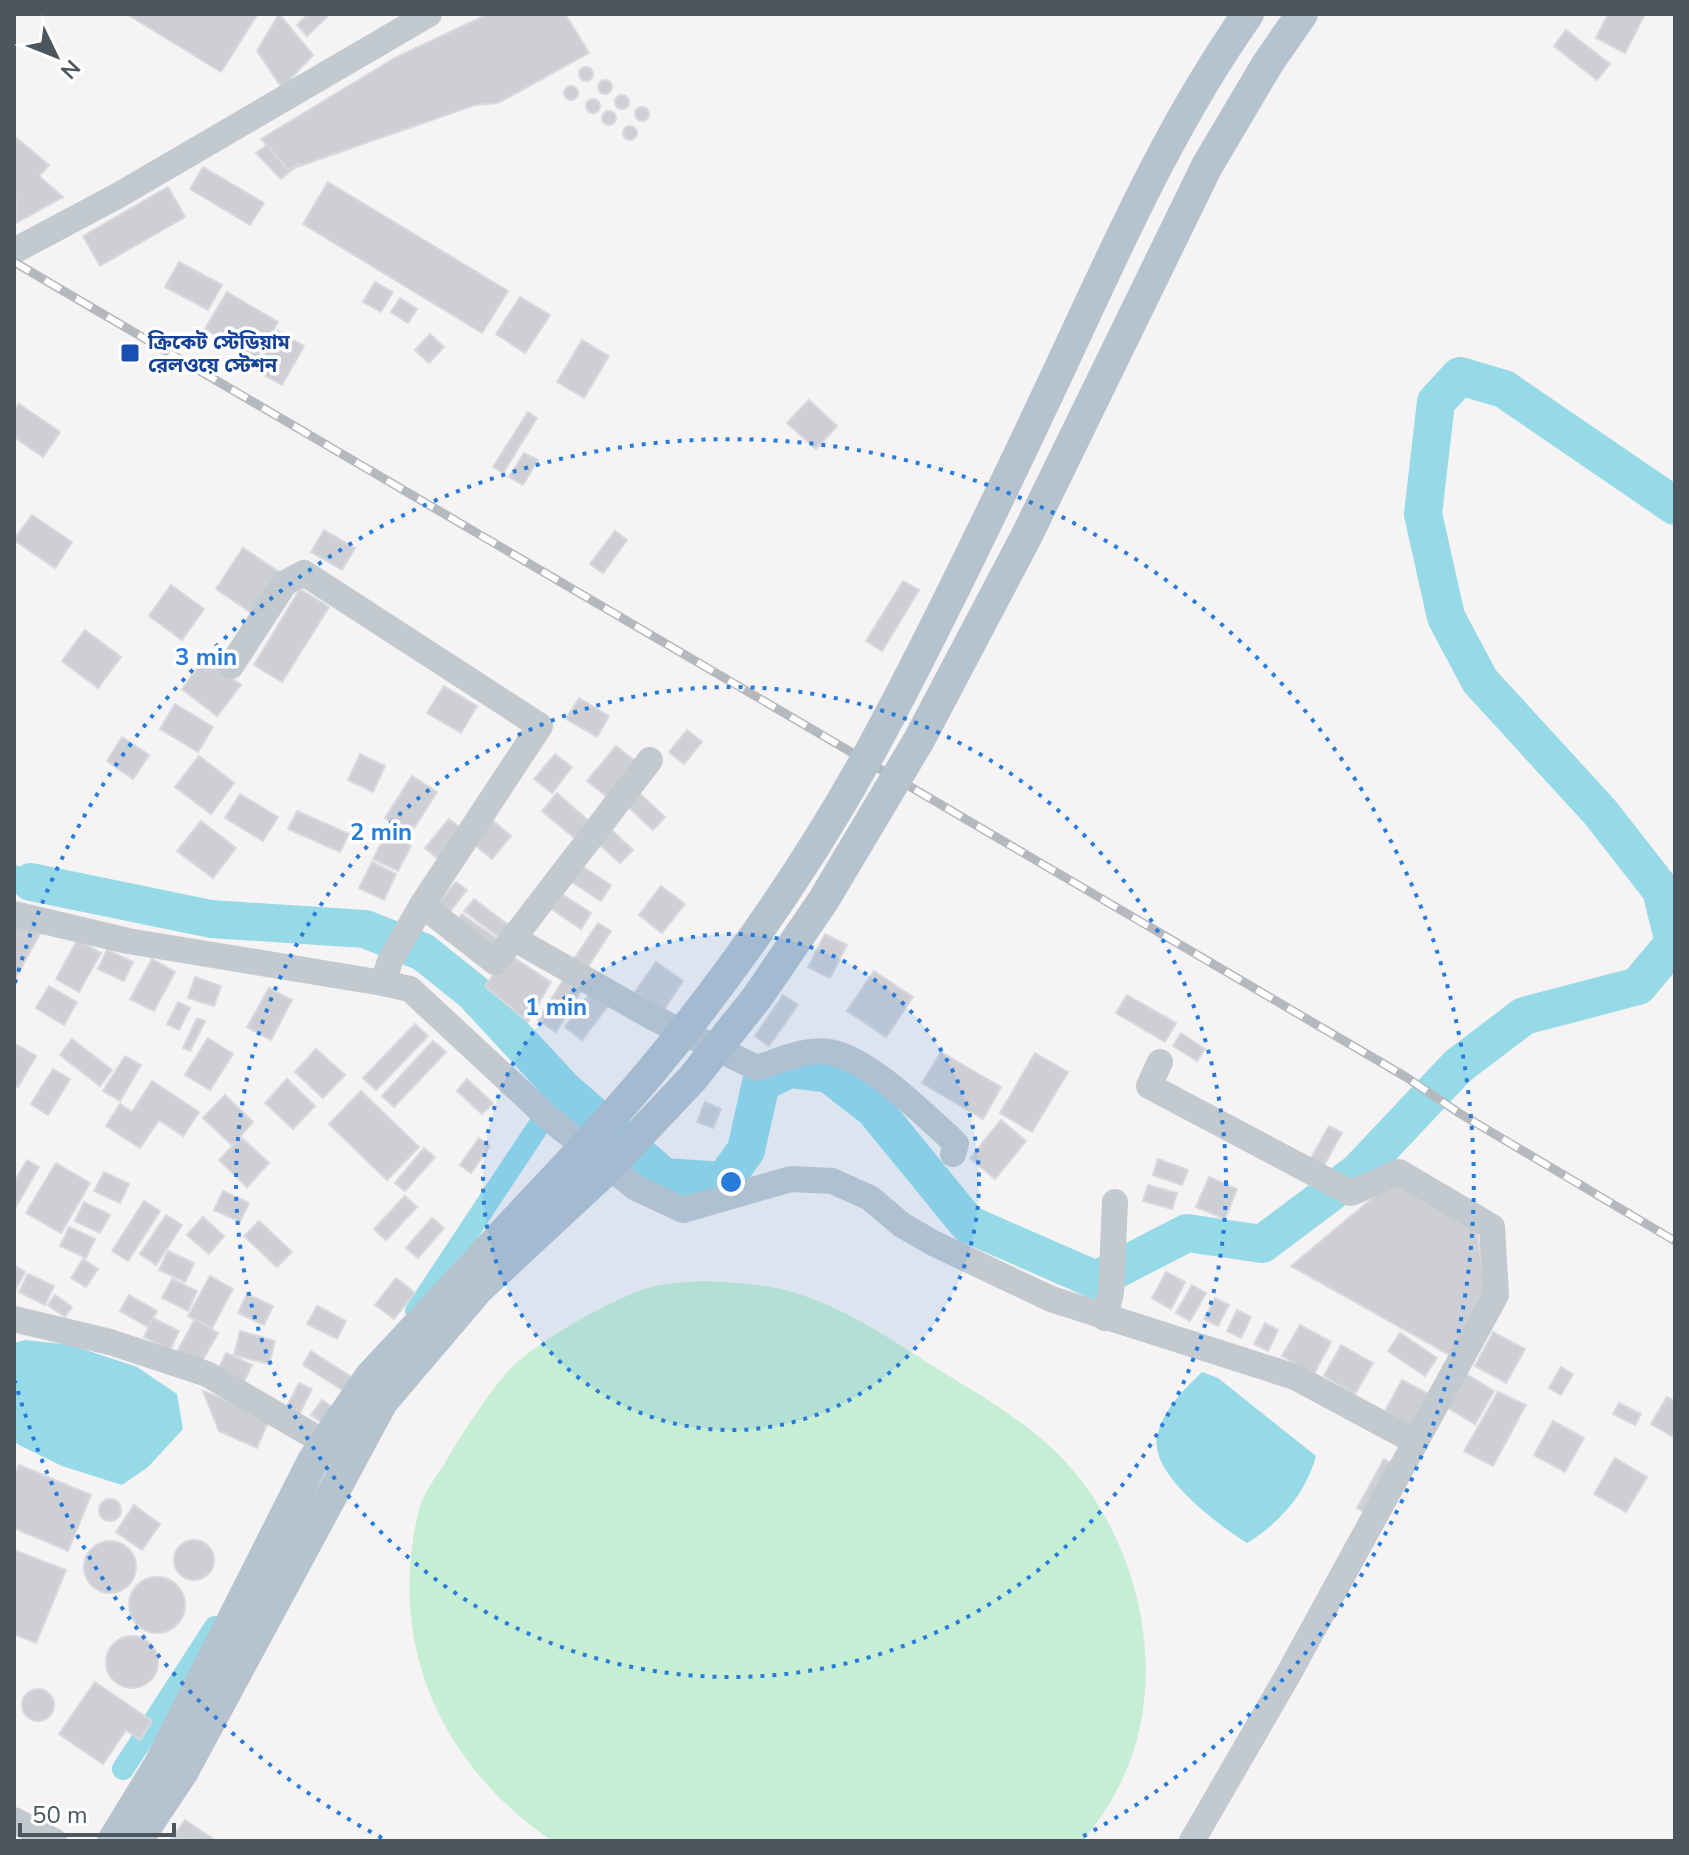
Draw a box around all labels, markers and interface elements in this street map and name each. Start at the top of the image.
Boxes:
north arrow [16,16,96,96]
text: N [53,53,86,85]
place label: ক্রিকেট স্টেডিয়াম রেলওয়ে স্টেশন [147,329,290,379]
marker: ক্রিকেট স্টেডিয়াম রেলওয়ে স্টেশন [119,342,141,364]
text: 3 min [175,641,237,673]
text: 2 min [350,816,412,848]
text: 1 min [525,991,587,1023]
centre of rings [717,1168,745,1196]
scale bar [20,1787,174,1837]
text: 50 m [32,1799,88,1831]

